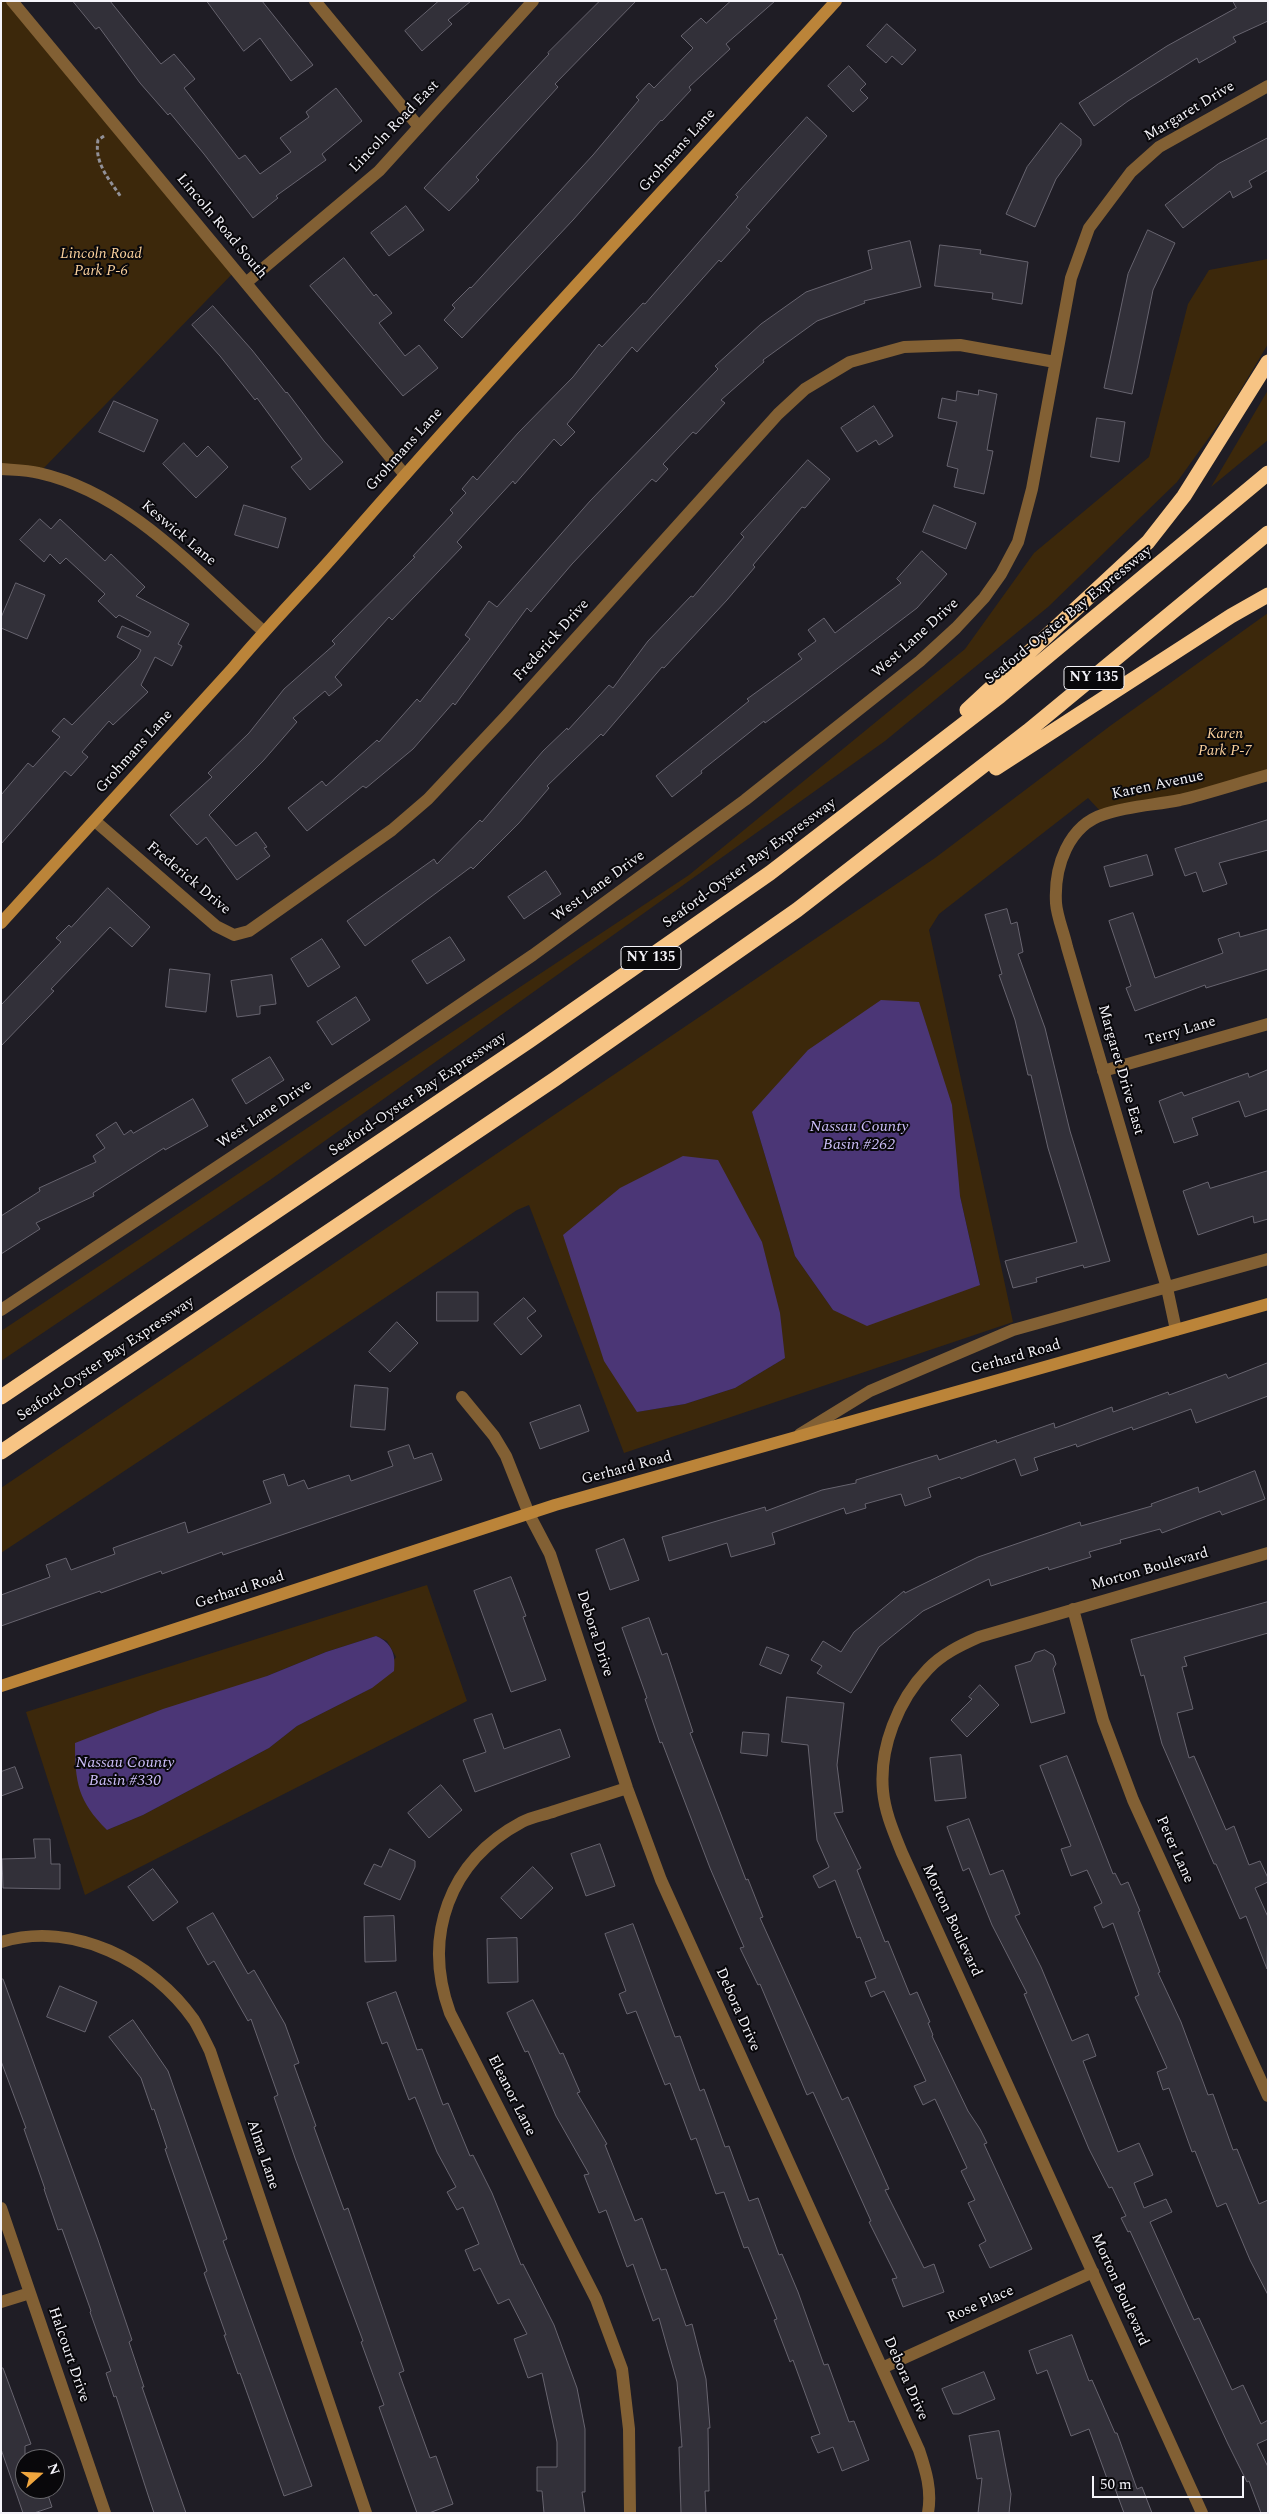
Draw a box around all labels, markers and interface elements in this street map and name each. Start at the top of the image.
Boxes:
street label: Lincoln Road East [346,77,444,177]
street label: Margaret Drive [1142,78,1238,146]
street label: Grohmans Lane [636,106,720,196]
street label: Lincoln Road South [172,171,270,283]
park label: Lincoln Road Park P-6 [60,246,142,281]
street label: Grohmans Lane [363,405,447,495]
street label: Keswick Lane [137,497,219,571]
street label: Seaford-Oyster Bay Expressway [982,543,1156,689]
street label: West Lane Drive [869,595,963,683]
street label: Frederick Drive [510,596,594,686]
road number: NY 135 [1064,666,1124,690]
street label: Grohmans Lane [93,707,177,797]
park label: Karen Park P-7 [1198,726,1252,761]
street label: Karen Avenue [1111,768,1205,804]
street label: Seaford-Oyster Bay Expressway [660,795,840,933]
street label: Frederick Drive [142,839,234,919]
street label: West Lane Drive [549,847,649,927]
road number: NY 135 [621,946,681,970]
street label: Margaret Drive East [1093,1003,1147,1137]
street label: Terry Lane [1144,1013,1218,1051]
street label: Seaford-Oyster Bay Expressway [326,1029,510,1161]
street label: West Lane Drive [214,1077,316,1153]
water label: Nassau County Basin #262 [810,1118,908,1156]
street label: Seaford-Oyster Bay Expressway [14,1294,198,1426]
street label: Gerhard Road [969,1337,1063,1379]
street label: Gerhard Road [580,1448,674,1490]
street label: Morton Boulevard [1089,1545,1211,1595]
street label: Gerhard Road [193,1568,287,1614]
street label: Debora Drive [572,1589,616,1679]
water label: Nassau County Basin #330 [76,1754,174,1792]
street label: Peter Lane [1151,1814,1197,1886]
street label: Morton Boulevard [917,1862,985,1980]
street label: Debora Drive [711,1966,763,2054]
street label: Eleanor Lane [483,2053,539,2139]
street label: Alma Lane [242,2118,282,2192]
street label: Morton Boulevard [1086,2231,1152,2349]
street label: Rose Place [945,2282,1017,2328]
street label: Halcourt Drive [43,2305,93,2405]
street label: Debora Drive [879,2335,931,2423]
north arrow [15,2449,65,2499]
text: N [42,2460,65,2478]
scale bar [1094,2466,1246,2498]
text: 50 m [1100,2473,1132,2496]

